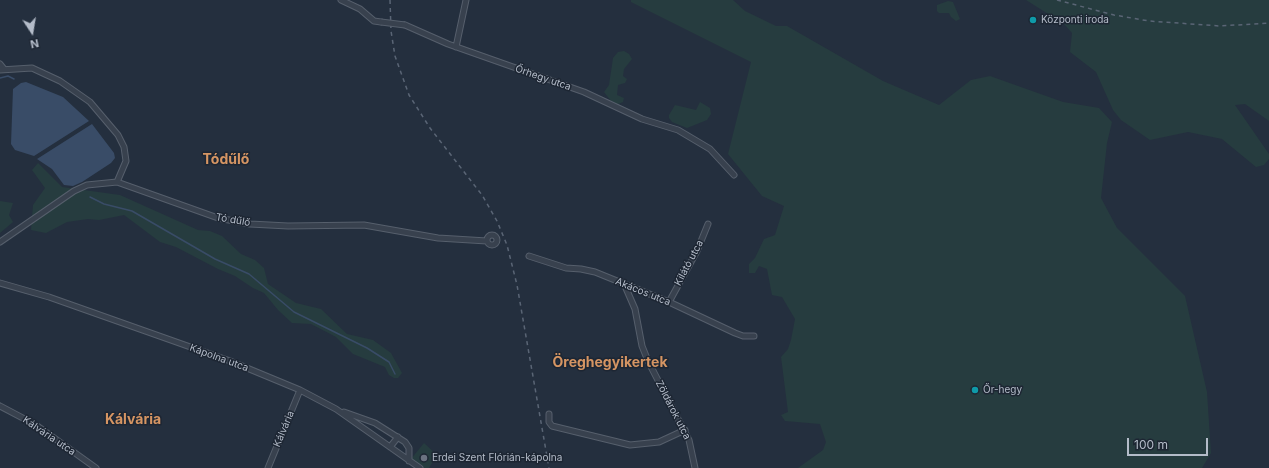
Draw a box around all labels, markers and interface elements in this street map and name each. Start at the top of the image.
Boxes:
north arrow [12,12,52,52]
place label: Központi iroda [1041,14,1109,26]
marker: Központi iroda [1028,15,1038,25]
text: N [29,36,40,51]
street label: Őrhegy utca [513,63,573,93]
district label: Tódűlő [203,152,249,168]
street label: Tó dűlő [215,211,251,229]
street label: Kilátó utca [672,238,706,288]
street label: Akácos utca [614,276,672,308]
street label: Kápolna utca [188,342,250,374]
district label: Öreghegyikertek [552,355,668,371]
street label: Zöldárok utca [653,378,693,442]
place label: Őr-hegy [983,384,1022,396]
marker: Őr-hegy [970,385,980,395]
street label: Kálvária [271,409,297,449]
district label: Kálvária [105,412,161,428]
street label: Kálvária utca [20,414,78,458]
scale bar [1129,430,1210,456]
text: 100 m [1134,437,1168,452]
place label: Erdei Szent Flórián-kápolna [432,452,562,464]
marker: Erdei Szent Flórián-kápolna [419,453,429,463]

